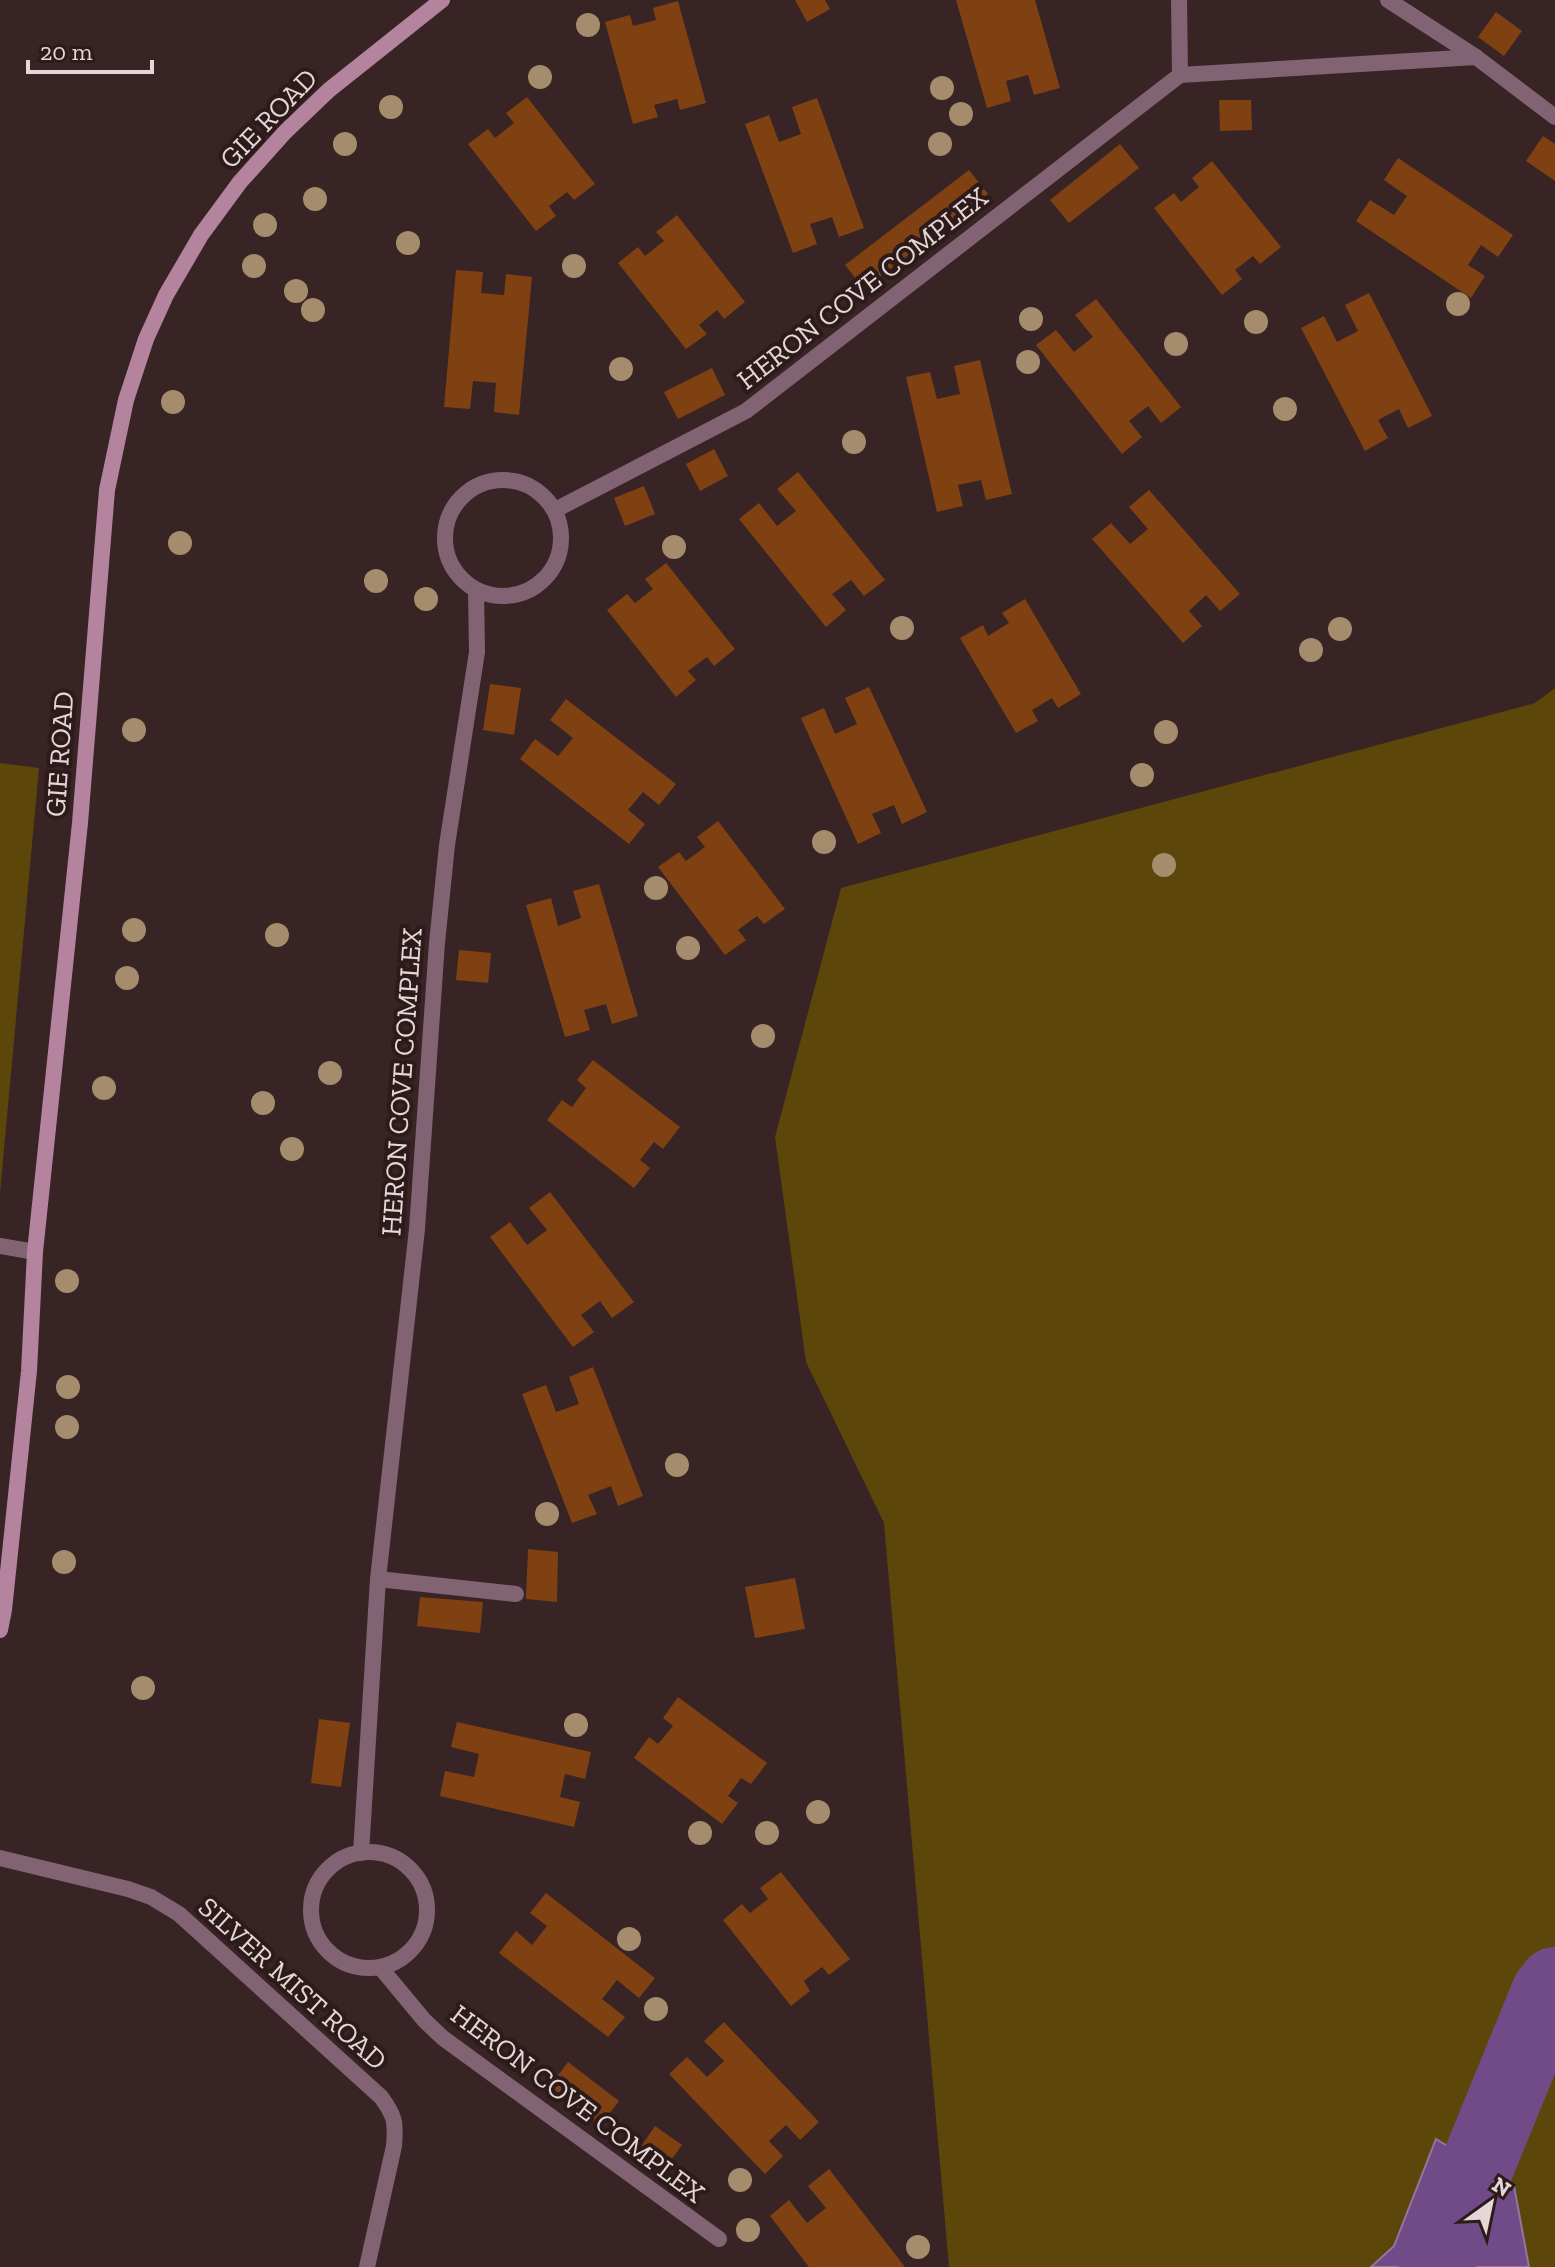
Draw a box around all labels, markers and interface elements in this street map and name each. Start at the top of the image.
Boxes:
scale bar [28,24,152,74]
text: 20 m [40,37,93,66]
street label: GIE ROAD [213,62,324,175]
street label: HERON COVE COMPLEX [731,180,994,396]
street label: GIE ROAD [39,690,80,818]
street label: HERON COVE COMPLEX [374,927,429,1237]
street label: SILVER MIST ROAD [192,1890,394,2077]
street label: HERON COVE COMPLEX [445,1997,711,2210]
north arrow [1451,2163,1531,2243]
text: N [1487,2171,1516,2203]

